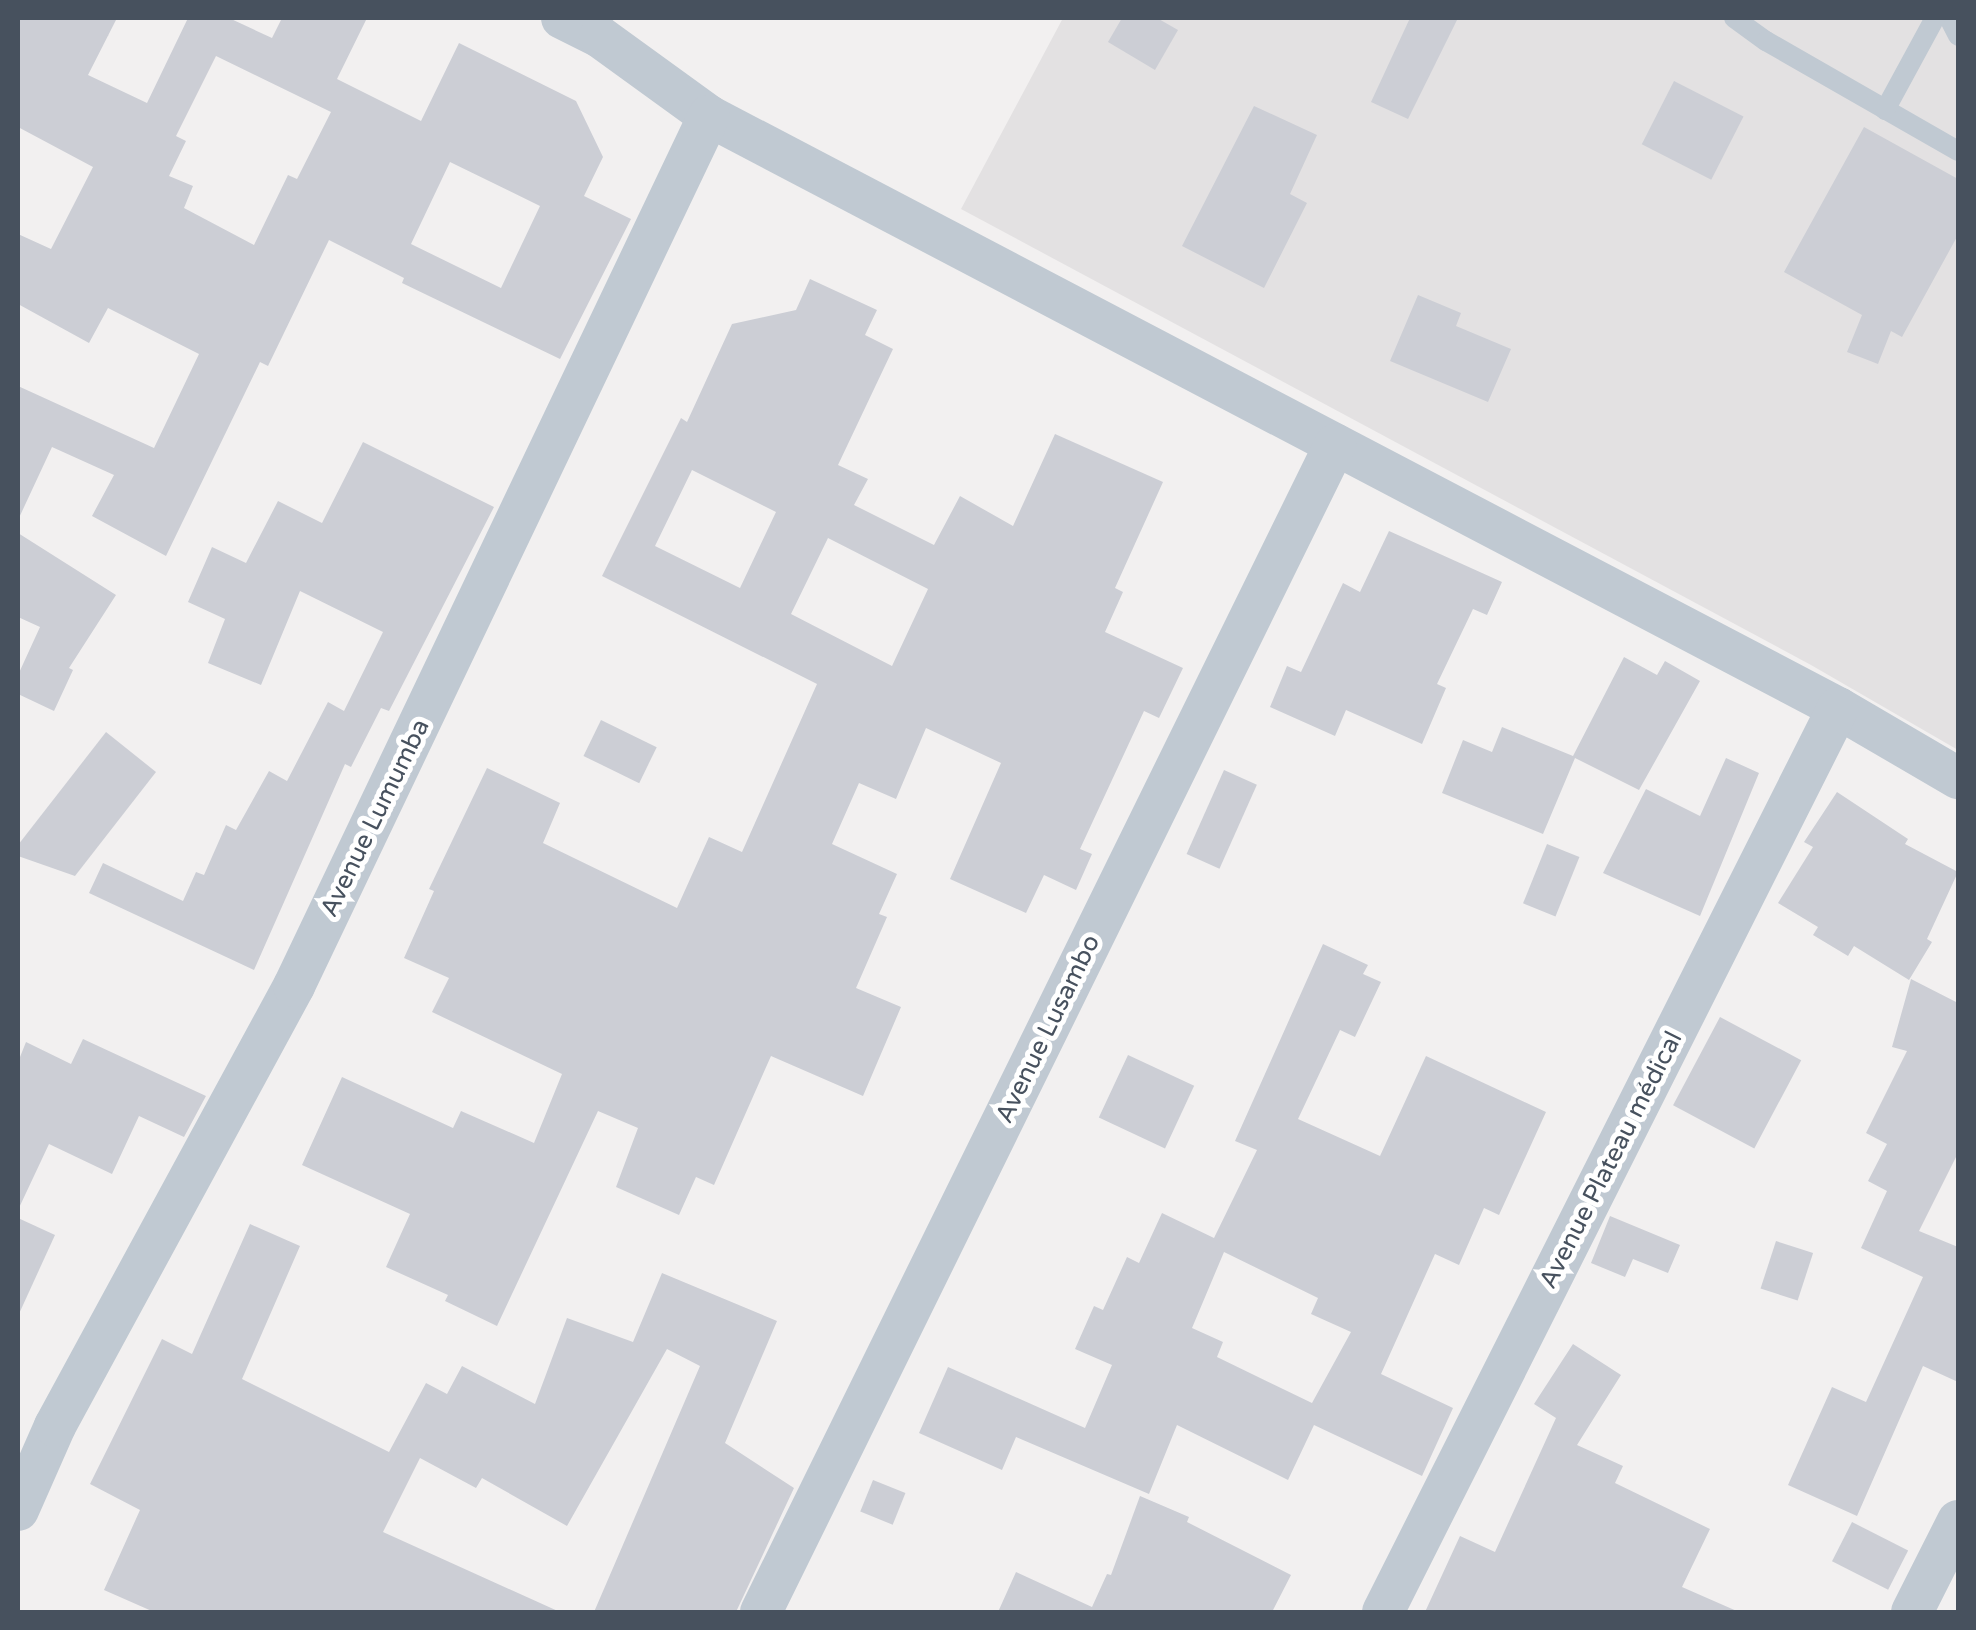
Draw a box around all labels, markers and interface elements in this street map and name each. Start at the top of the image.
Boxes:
street label: Avenue Lumumba [314,714,436,922]
street label: Avenue Lusambo [989,930,1107,1128]
street label: Avenue Plateau médical [1533,1026,1689,1294]

